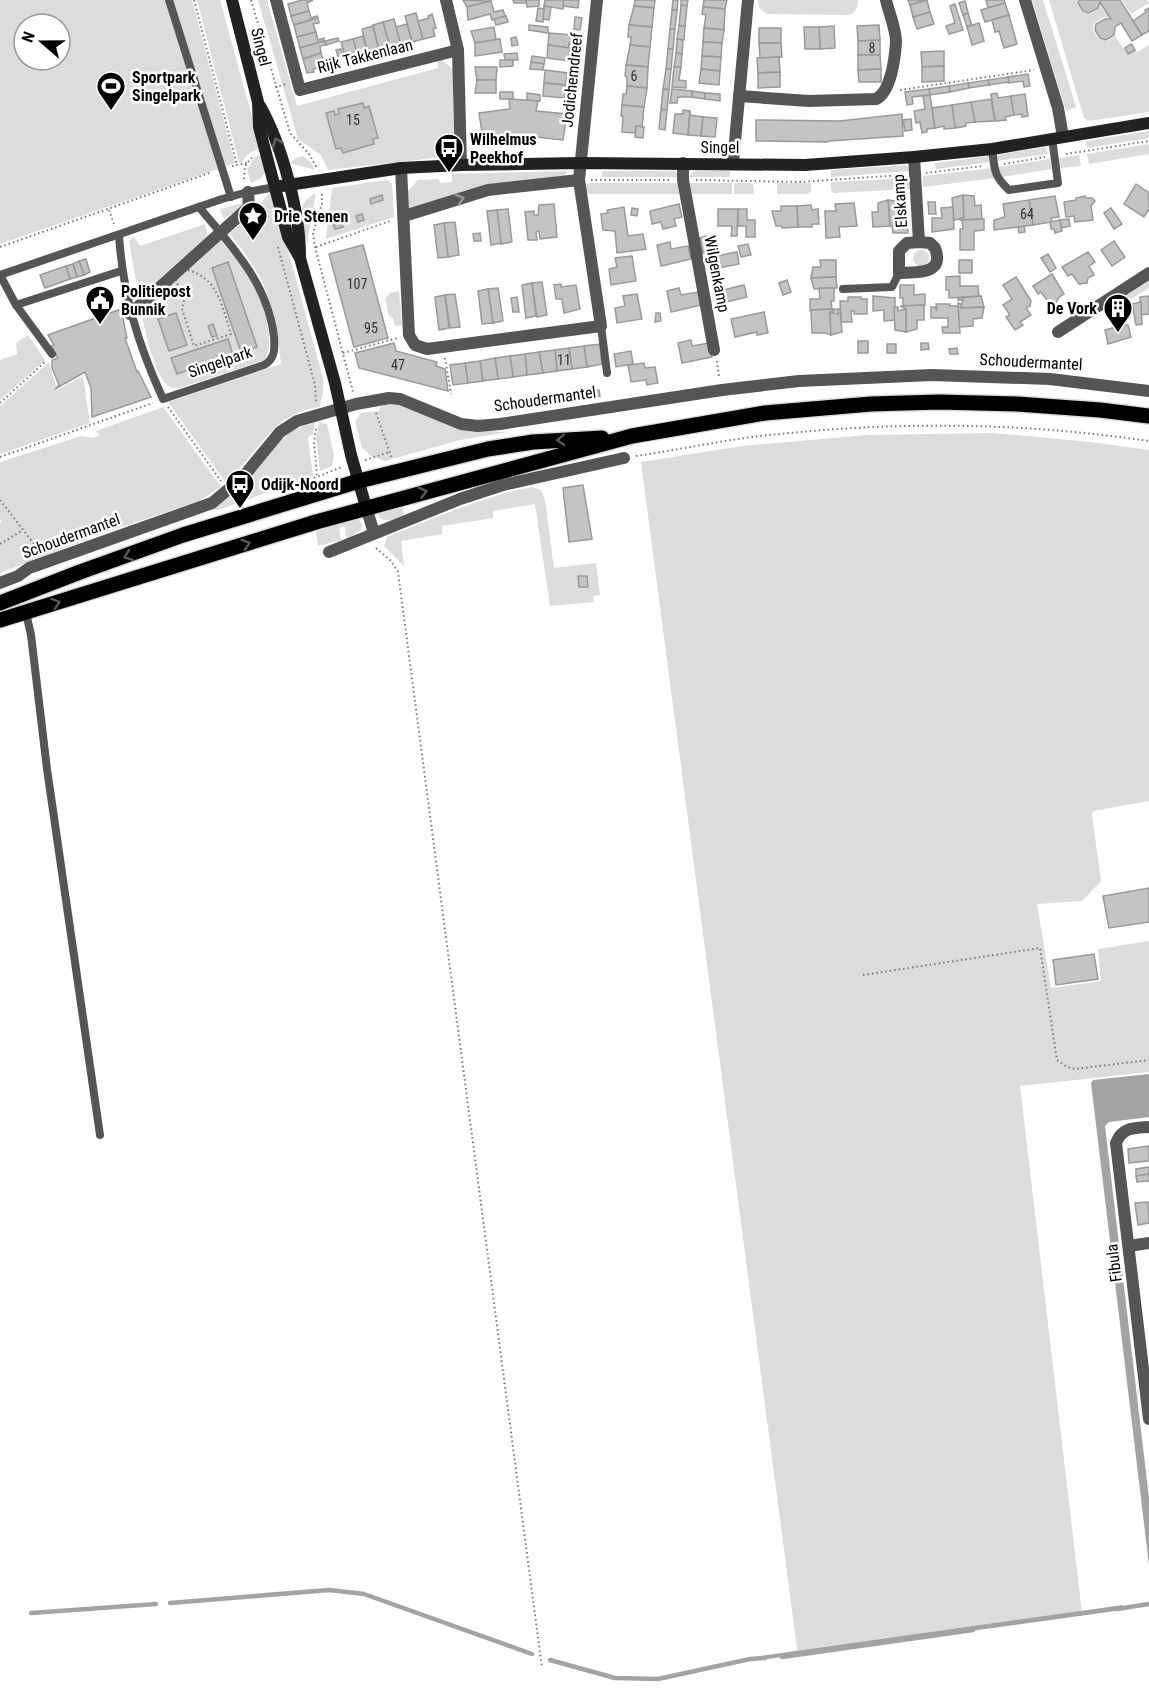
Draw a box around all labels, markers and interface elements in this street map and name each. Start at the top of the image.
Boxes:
north arrow [12,12,72,72]
street label: Singel [247,26,275,68]
text: N [18,29,39,45]
street label: Jodichemdreef [558,32,586,128]
street label: Rijk Takkenlaan [315,35,415,77]
house number: 8 [869,40,876,56]
place label: Sportpark Singelpark [132,68,201,105]
house number: 6 [631,68,638,84]
sports icon: Sportpark Singelpark [95,70,127,112]
house number: 15 [346,112,360,128]
place label: Wilhelmus Peekhof [470,130,537,167]
bus stop icon: Wilhelmus Peekhof [433,132,465,174]
one-way arrow [271,138,284,148]
street label: Singel [701,138,739,157]
street label: Elskamp [889,173,911,228]
one-way arrow [454,194,465,206]
place icon: Drie Stenen [237,200,269,242]
house number: 64 [1020,206,1034,222]
place label: Drie Stenen [274,207,348,226]
street label: Wilgenkamp [700,234,734,314]
house number: 107 [347,276,367,292]
place label: Politiepost Bunnik [121,282,191,319]
public building icon: Politiepost Bunnik [84,284,116,326]
building icon: De Vork [1102,292,1134,334]
place label: De Vork [1047,299,1097,318]
house number: 95 [364,320,378,336]
street label: Singelpark [186,342,255,382]
street label: Schoudermantel [979,350,1083,374]
house number: 11 [557,352,571,368]
house number: 47 [391,357,405,373]
street label: Schoudermantel [493,382,597,416]
one-way arrow [557,434,566,447]
bus stop icon: Odijk-Noord [224,468,256,510]
place label: Odijk-Noord [261,475,339,494]
one-way arrow [417,487,428,499]
street label: Schoudermantel [19,509,123,563]
one-way arrow [240,538,251,551]
one-way arrow [124,548,134,561]
one-way arrow [50,598,61,611]
street label: Fibula [1102,1243,1126,1283]

